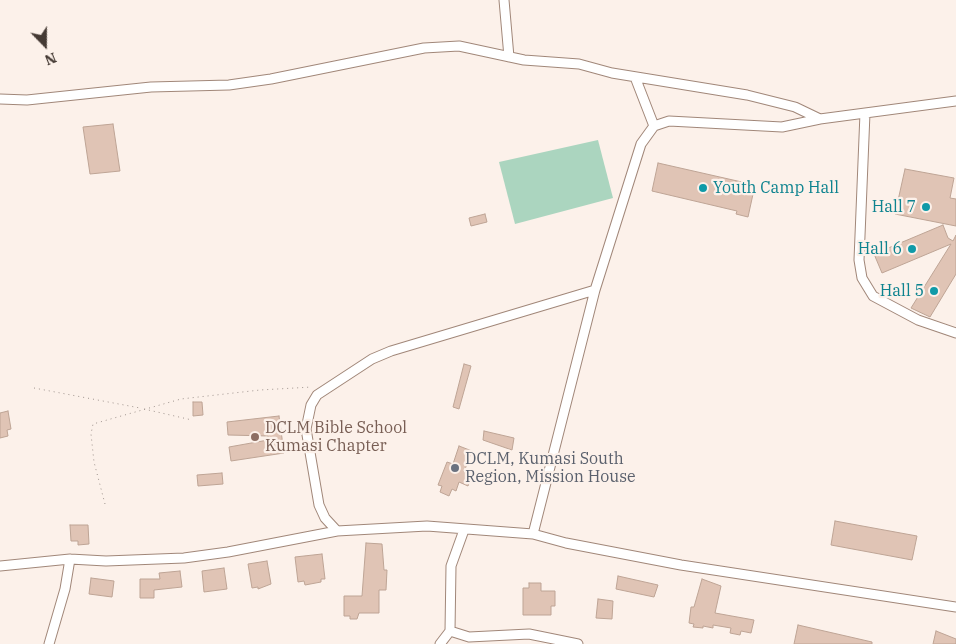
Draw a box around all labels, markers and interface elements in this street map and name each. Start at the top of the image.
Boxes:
north arrow [20,20,70,70]
text: N [42,48,59,69]
place label: Youth Camp Hall [713,178,839,198]
marker: Youth Camp Hall [697,182,709,194]
place label: Hall 7 [872,197,916,217]
marker: Hall 7 [920,201,932,213]
place label: Hall 6 [858,239,902,259]
marker: Hall 6 [906,243,918,255]
place label: Hall 5 [880,281,924,301]
marker: Hall 5 [928,285,940,297]
place label: DCLM Bible School Kumasi Chapter [265,418,407,456]
marker: DCLM Bible School Kumasi Chapter [249,431,261,443]
place label: DCLM, Kumasi South Region, Mission House [465,449,636,487]
marker: DCLM, Kumasi South Region, Mission House [449,462,461,474]

